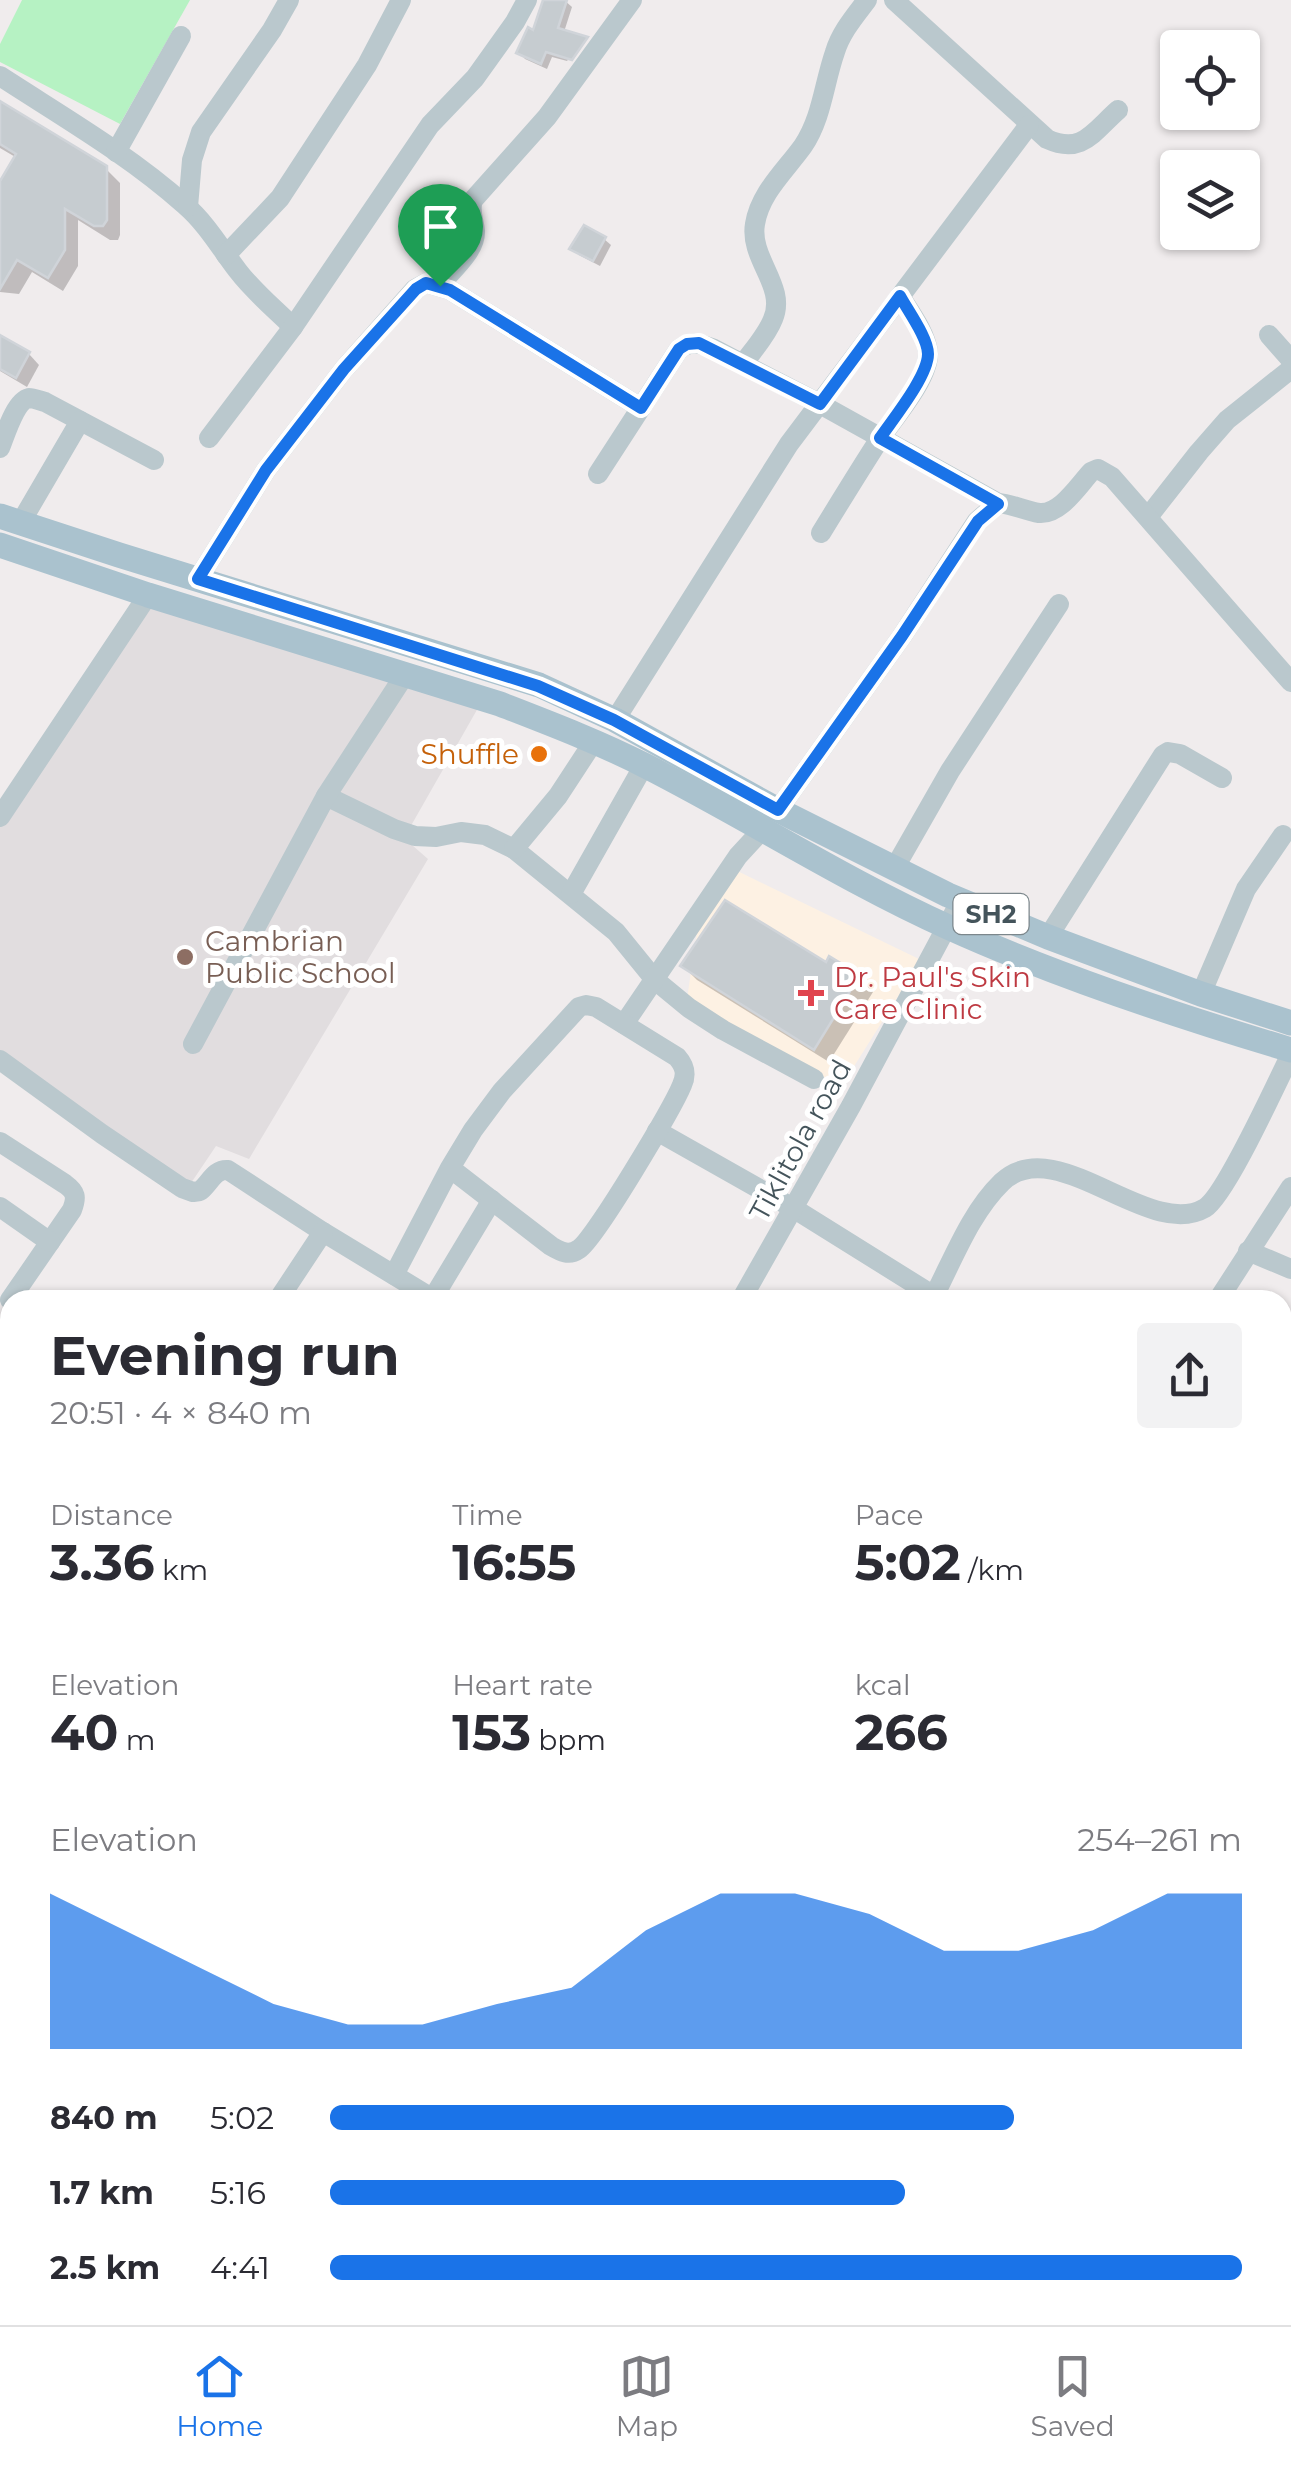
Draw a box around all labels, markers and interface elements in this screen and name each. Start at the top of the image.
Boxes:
map controls [1160,30,1260,250]
button: locate [1160,30,1260,130]
button: layers [1160,150,1260,250]
pin [398,184,483,287]
icon: arrive [413,199,468,254]
place label: Shuffle [421,737,519,771]
marker: Shuffle [528,743,550,765]
road number: SH2 [954,894,1028,934]
place label: Cambrian Public School [205,924,395,990]
marker: Cambrian Public School [174,946,196,968]
place label: Dr. Paul's Skin Care Clinic [834,960,1031,1026]
marker: Dr. Paul's Skin Care Clinic [798,980,824,1006]
street label: Tiklitola road [742,1054,858,1226]
text: Evening run [50,1322,400,1389]
button: share [1137,1323,1242,1428]
text: 20:51 · 4 × 840 m [50,1393,312,1432]
text: Distance [50,1498,173,1532]
text: Time [452,1498,523,1532]
text: Pace [855,1498,923,1532]
text: 3.36 [50,1532,155,1593]
text: 16:55 [452,1532,576,1593]
text: 5:02 [855,1532,961,1593]
text: km [155,1553,208,1587]
text: /km [961,1553,1024,1587]
text: Elevation [50,1668,179,1702]
text: Heart rate [452,1668,593,1702]
text: kcal [855,1668,911,1702]
text: 40 [50,1702,118,1763]
text: 153 [452,1702,531,1763]
text: 266 [855,1702,948,1763]
text: m [118,1723,155,1757]
text: bpm [531,1723,606,1757]
text: Elevation [50,1820,198,1859]
text: 254–261 m [1077,1820,1242,1859]
text: 840 m [50,2098,158,2137]
text: 5:02 [210,2098,274,2137]
text: 1.7 km [50,2173,154,2212]
text: 5:16 [210,2173,266,2212]
text: 2.5 km [50,2248,160,2287]
text: 4:41 [210,2248,270,2287]
tab: Home [176,2349,263,2443]
tab: Map [616,2349,678,2443]
tab: Saved [1031,2349,1115,2443]

